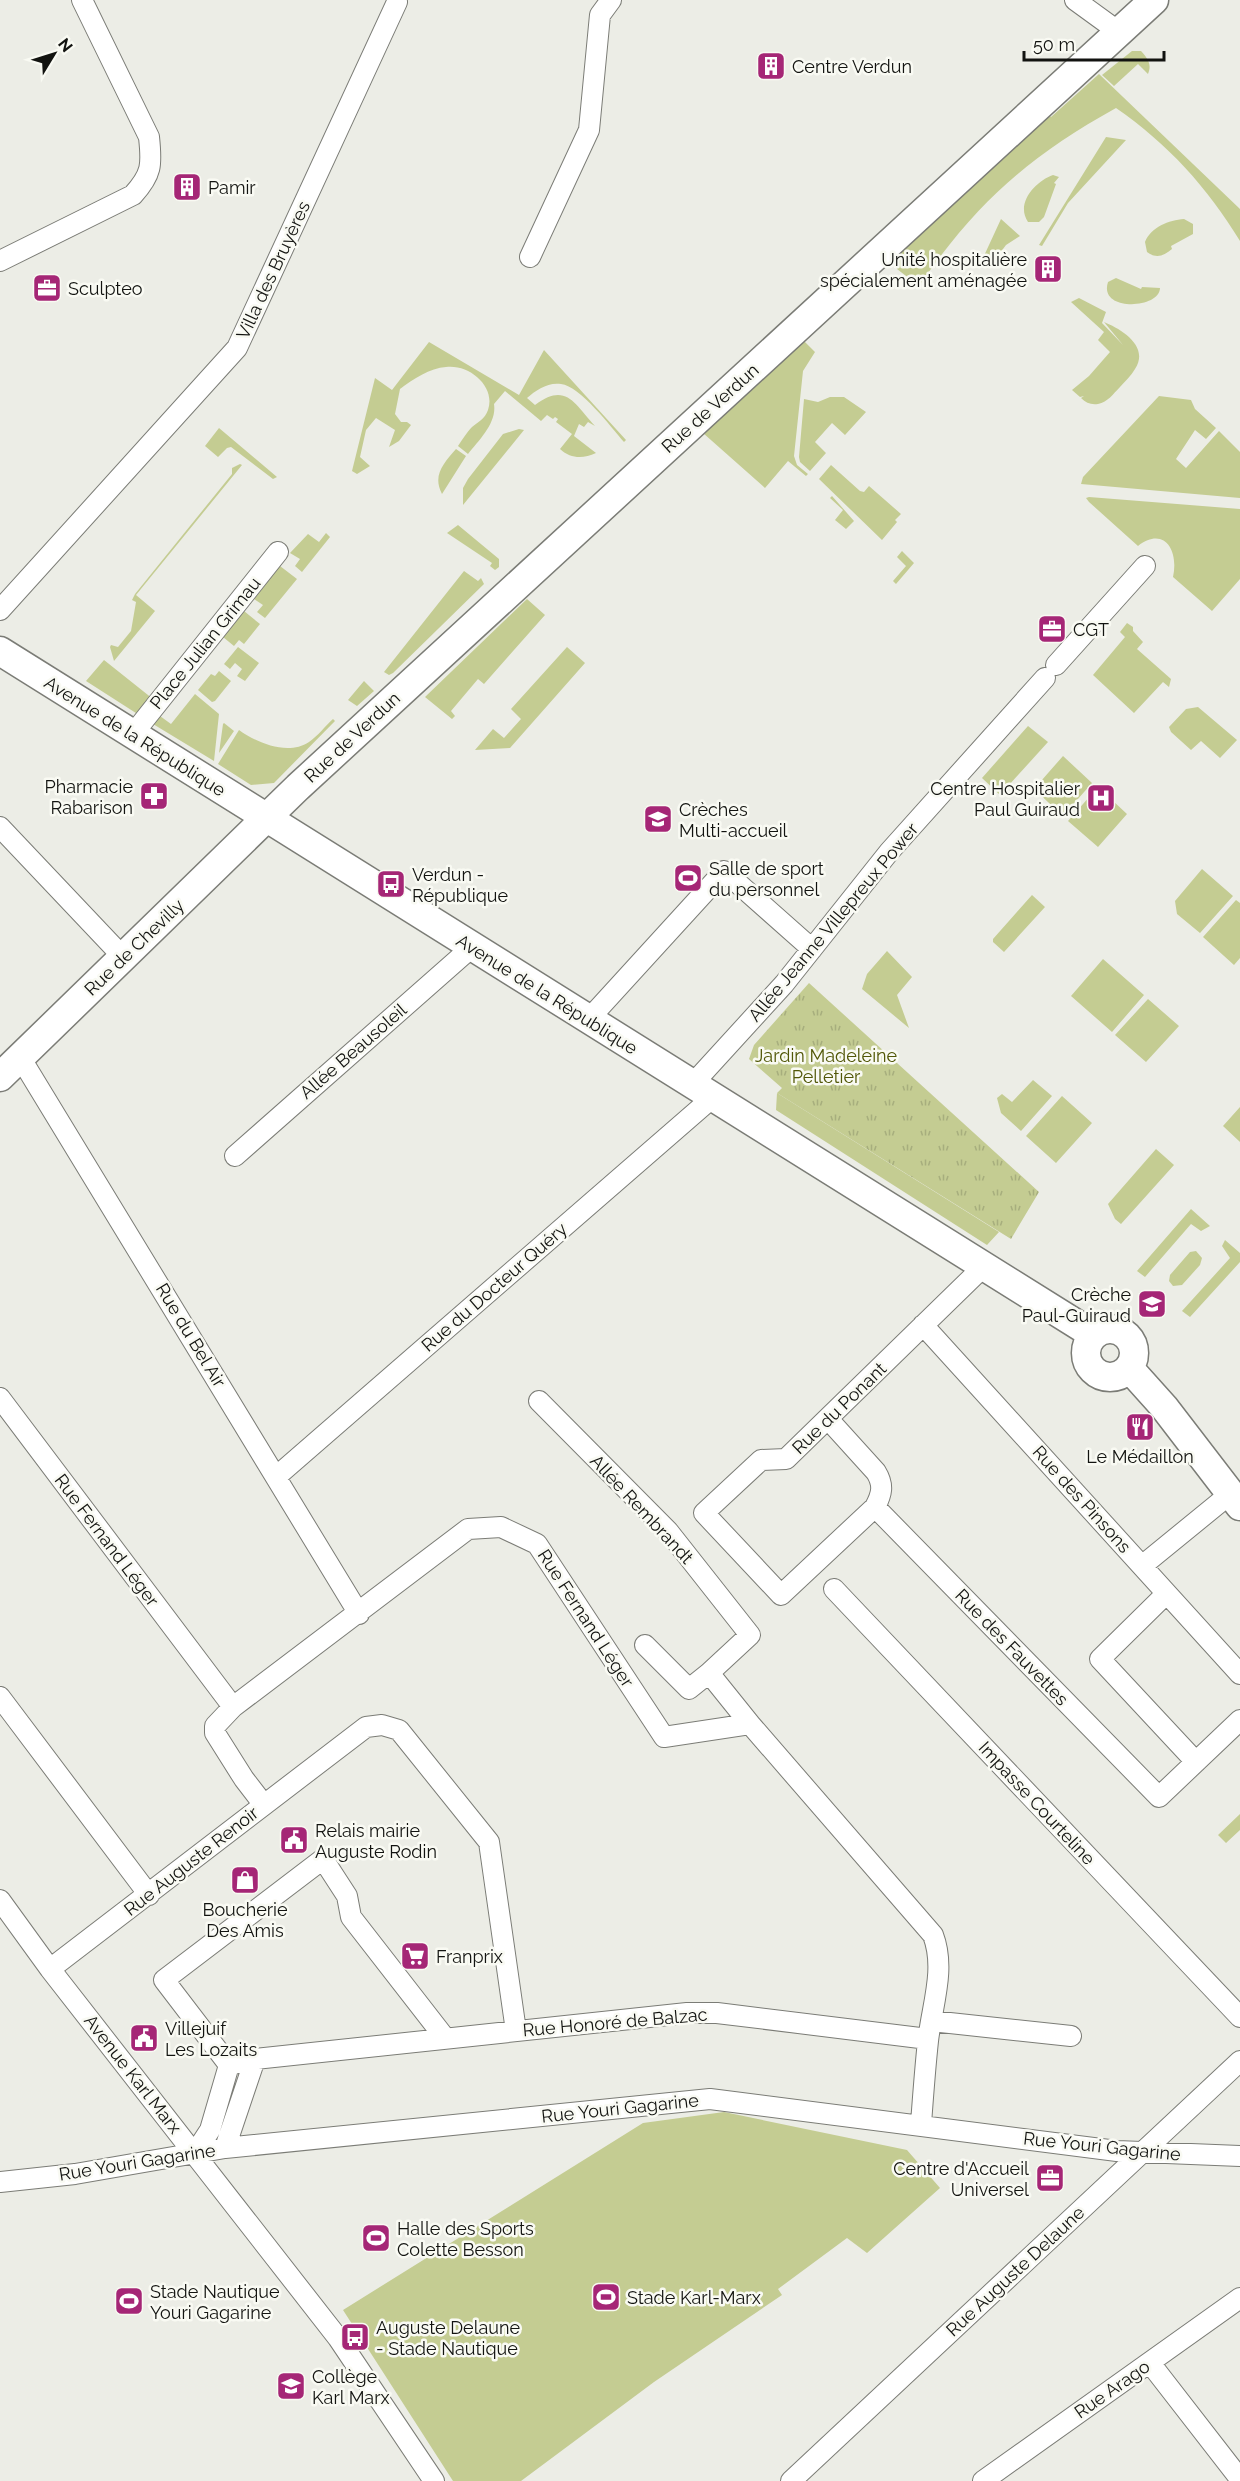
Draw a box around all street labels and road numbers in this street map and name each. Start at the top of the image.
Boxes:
street label: Villa des Bruyères [232,197,314,342]
street label: Rue de Verdun [657,359,763,457]
street label: Place Julian Grimau [145,573,265,713]
street label: Avenue de la République [41,672,230,801]
street label: Rue de Verdun [300,687,404,787]
street label: Allée Jeanne Villepreux Power [744,818,923,1026]
street label: Rue de Chevilly [80,894,188,1000]
street label: Avenue de la République [453,930,642,1059]
street label: Allée Beausoleil [295,999,411,1103]
street label: Rue du Docteur Quéry [417,1218,571,1356]
street label: Rue du Bel Air [152,1279,231,1391]
street label: Rue du Ponant [788,1358,890,1458]
street label: Rue des Pinsons [1028,1441,1136,1557]
street label: Allée Rembrandt [586,1450,698,1568]
street label: Rue Fernand Léger [51,1470,164,1611]
street label: Rue Fernand Léger [534,1545,639,1691]
street label: Rue des Fauvettes [951,1585,1073,1710]
street label: Impasse Courteline [974,1737,1100,1869]
street label: Rue Auguste Renoir [120,1802,263,1920]
street label: Rue Honoré de Balzac [522,2003,708,2041]
street label: Avenue Karl Marx [80,2010,186,2138]
street label: Rue Youri Gagarine [540,2089,700,2127]
street label: Rue Youri Gagarine [1022,2127,1182,2165]
street label: Rue Youri Gagarine [57,2139,217,2185]
street label: Rue Auguste Delaune [942,2201,1089,2340]
street label: Rue Arago [1070,2355,1154,2423]

